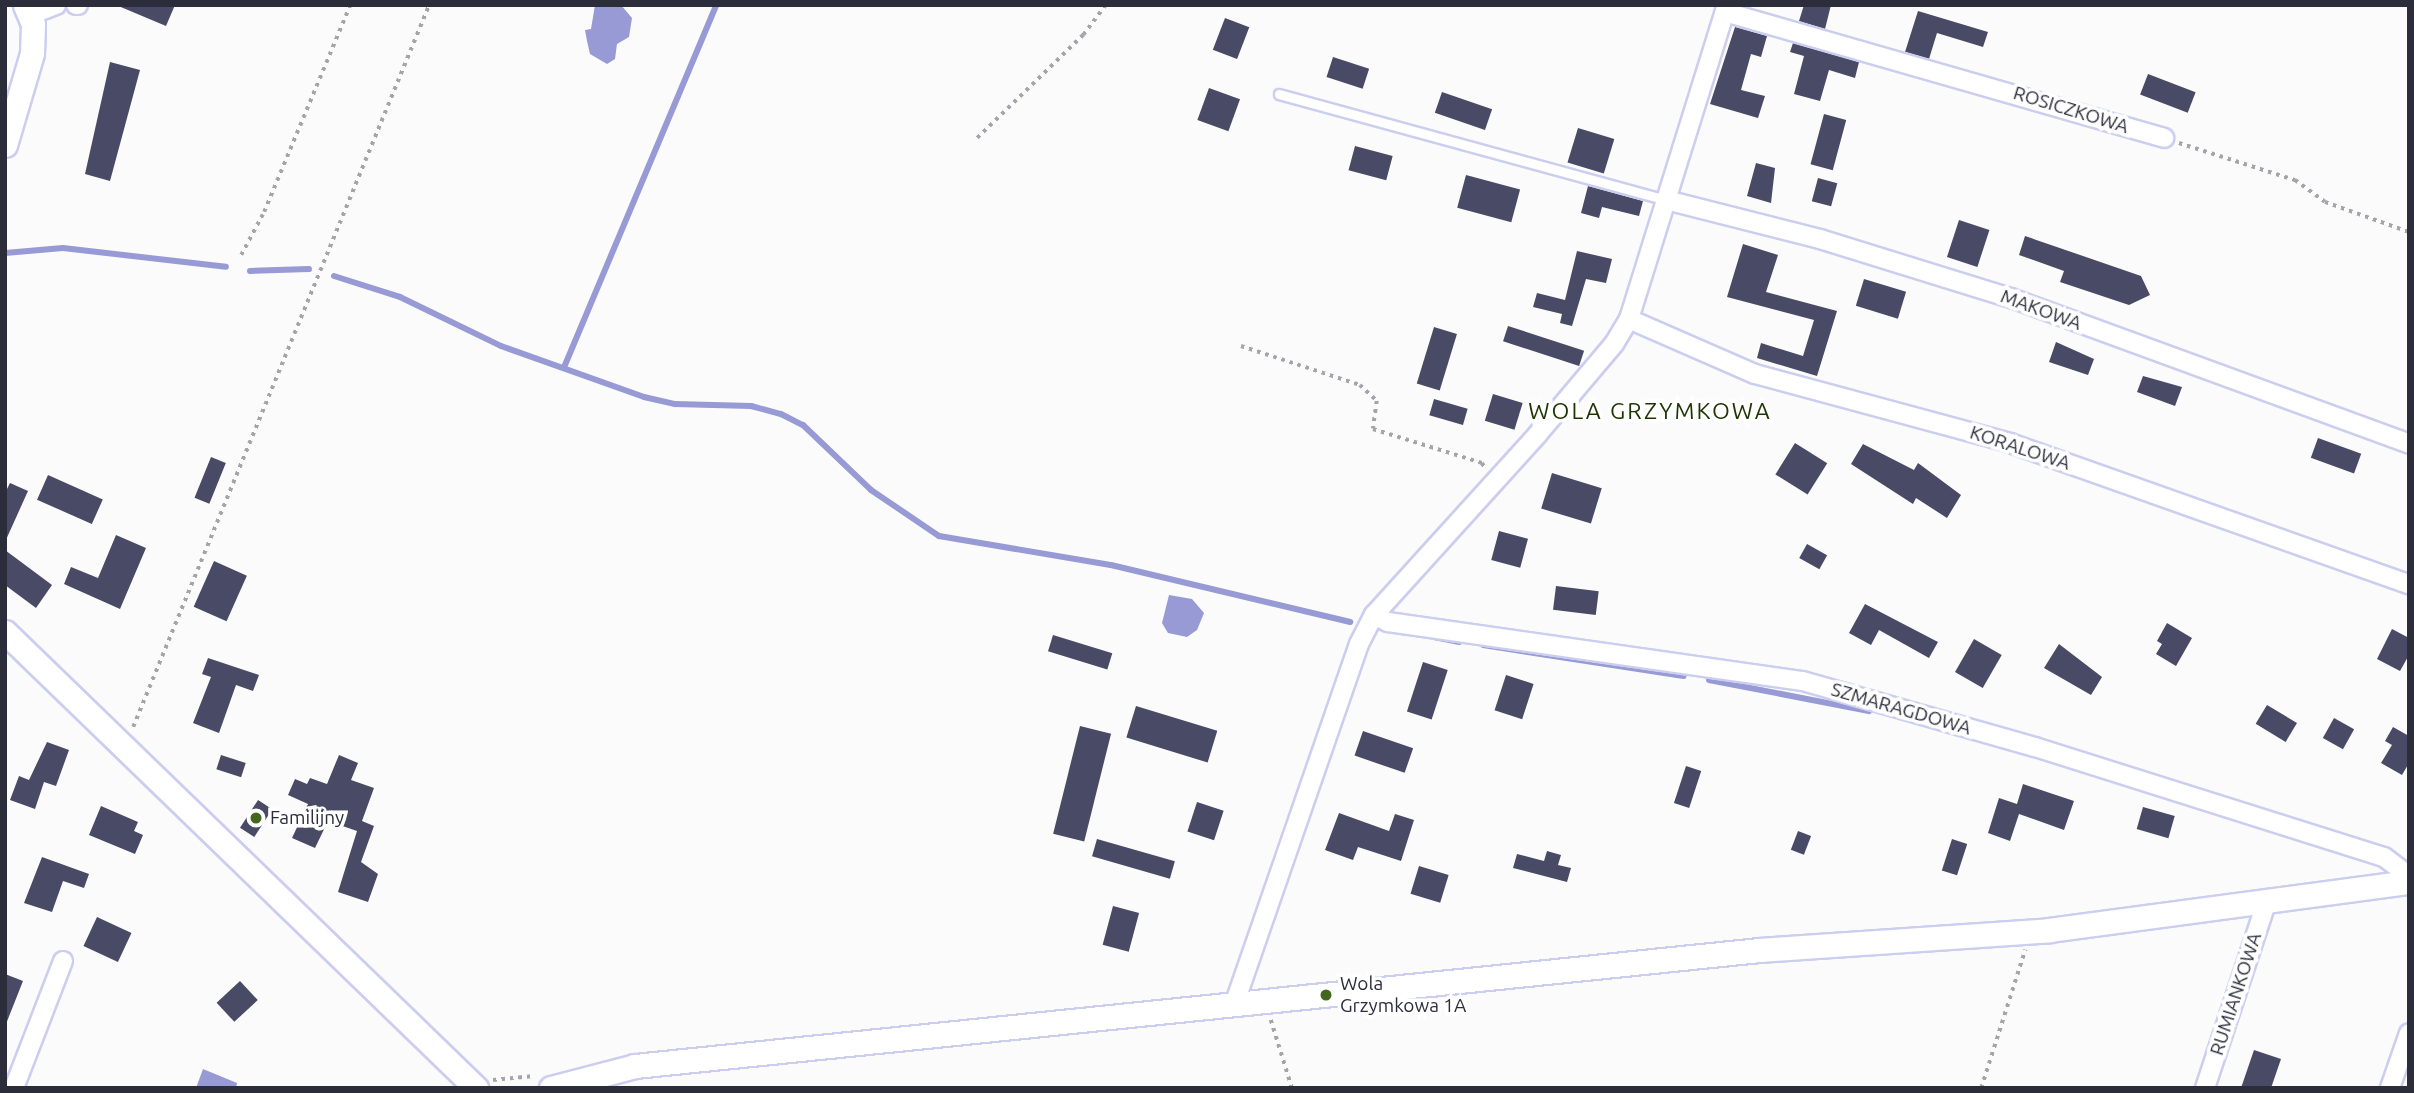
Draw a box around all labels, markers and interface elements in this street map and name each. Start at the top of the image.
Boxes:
street label: ROSICZKOWA [2011,82,2131,138]
street label: MAKOWA [1997,285,2085,335]
district label: WOLA GRZYMKOWA [1530,397,1770,425]
street label: KORALOWA [1967,421,2073,475]
street label: SZMARAGDOWA [1828,678,1974,740]
place label: Familijny [270,807,344,829]
marker: Familijny [248,810,264,826]
street label: RUMIANKOWA [2205,930,2267,1058]
place label: Wola Grzymkowa 1A [1340,973,1466,1017]
marker: Wola Grzymkowa 1A [1318,987,1334,1003]

